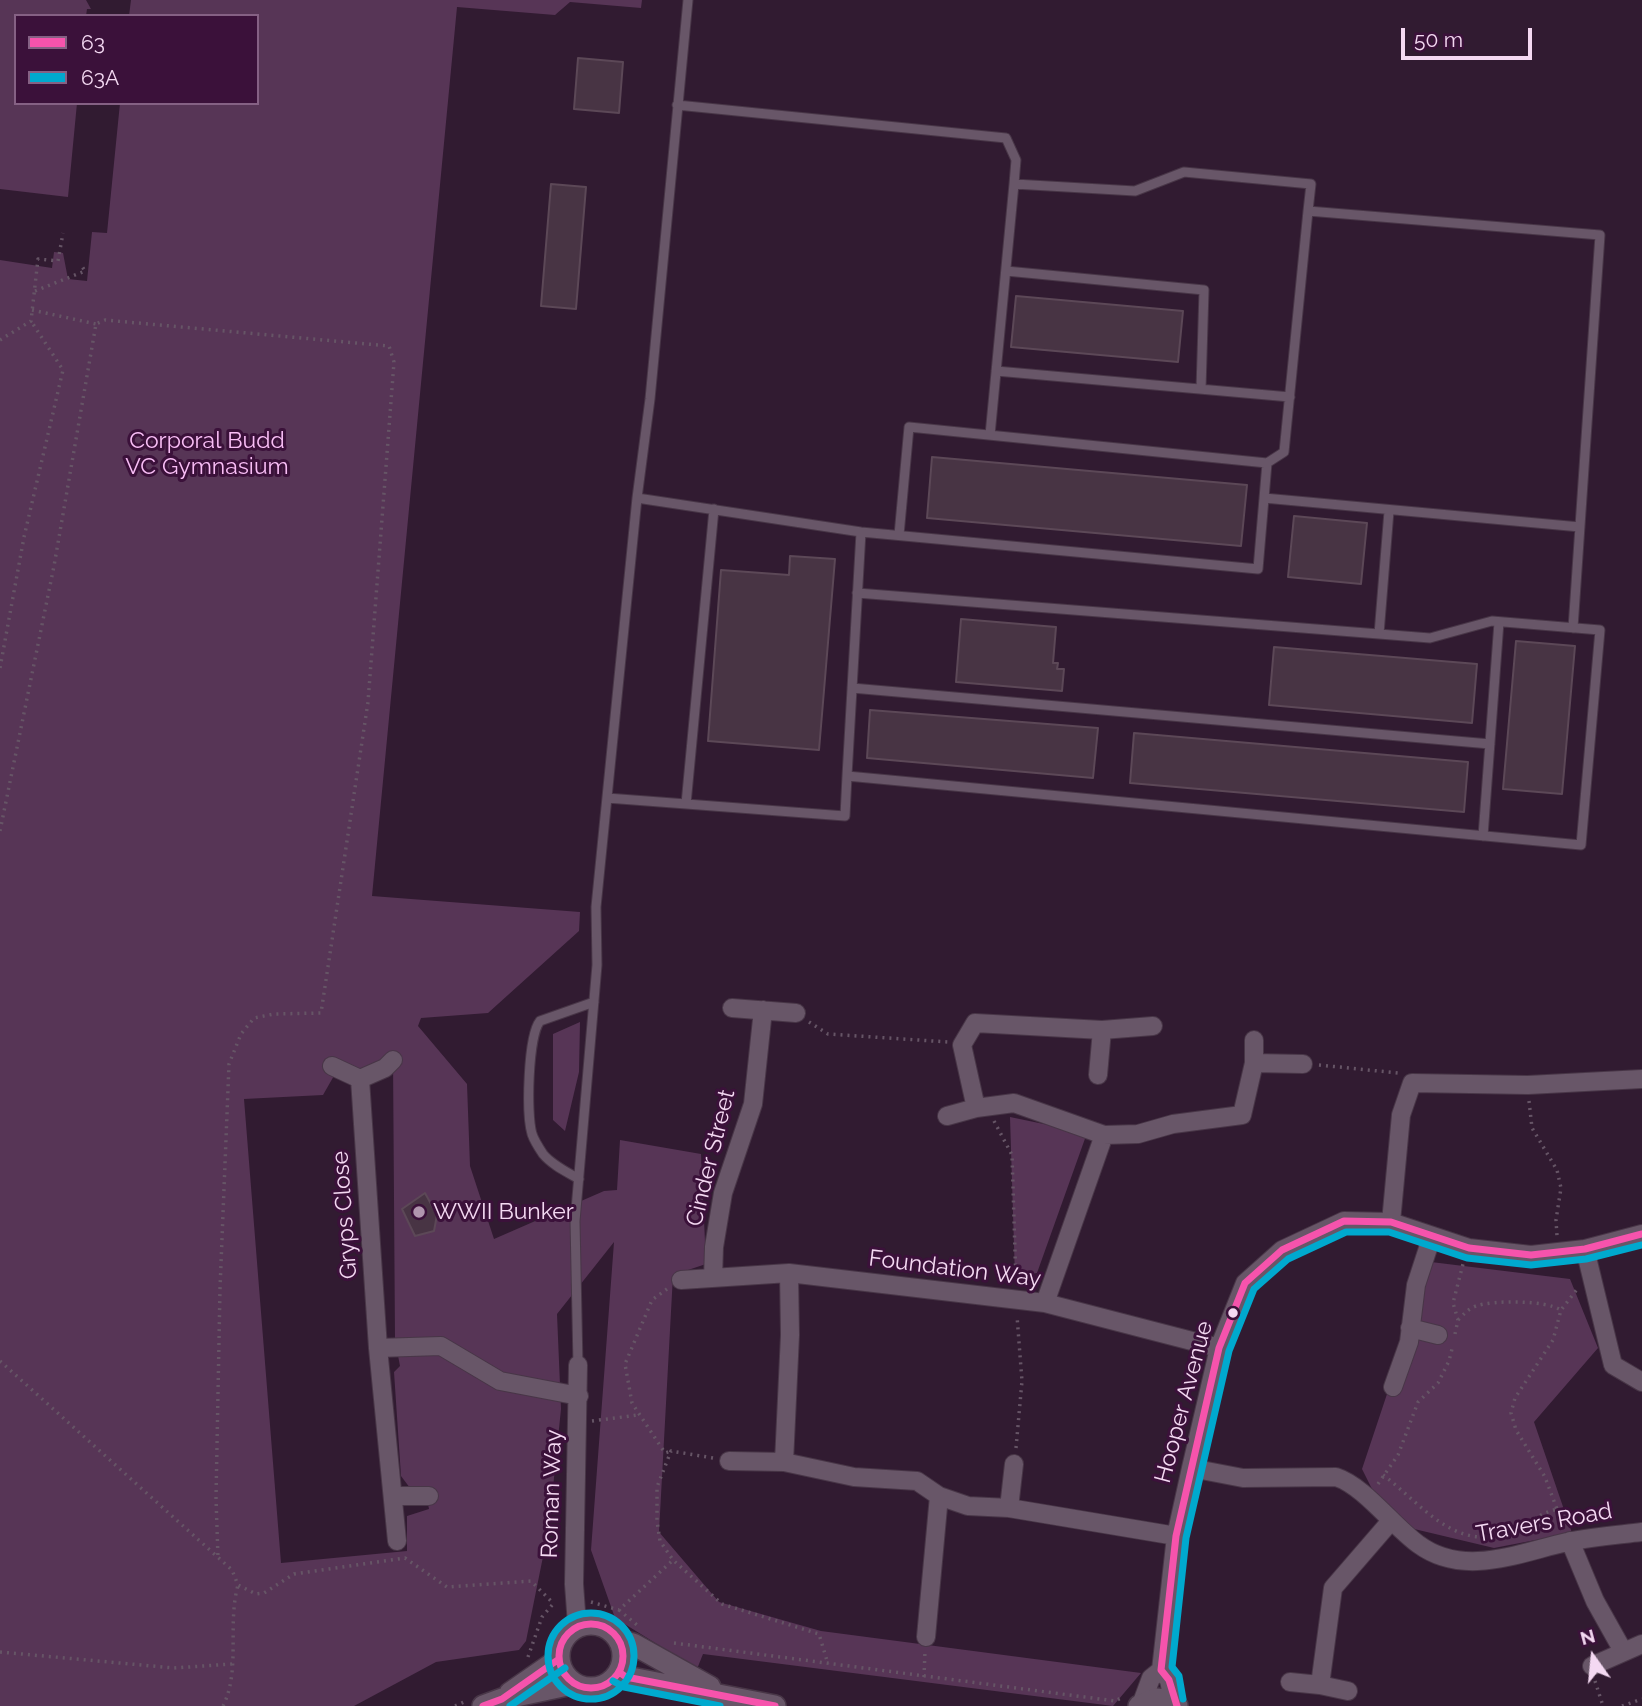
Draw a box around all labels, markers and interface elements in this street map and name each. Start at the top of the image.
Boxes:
legend [14,14,259,105]
scale bar [1404,14,1535,58]
text: 50 m [1414,27,1463,52]
text: 63 [81,30,105,55]
text: 63A [81,65,119,90]
park label: Corporal Budd VC Gymnasium [125,427,289,481]
street label: Cinder Street [681,1087,741,1229]
street label: Gryps Close [327,1150,363,1280]
place label: WWII Bunker [433,1198,574,1226]
marker: WWII Bunker [411,1204,427,1220]
street label: Foundation Way [867,1245,1043,1293]
unlabelled marker [1226,1306,1240,1320]
street label: Hooper Avenue [1149,1318,1219,1486]
street label: Roman Way [536,1429,568,1559]
street label: Travers Road [1474,1497,1614,1549]
north arrow [1558,1622,1628,1692]
text: N [1578,1624,1597,1649]

